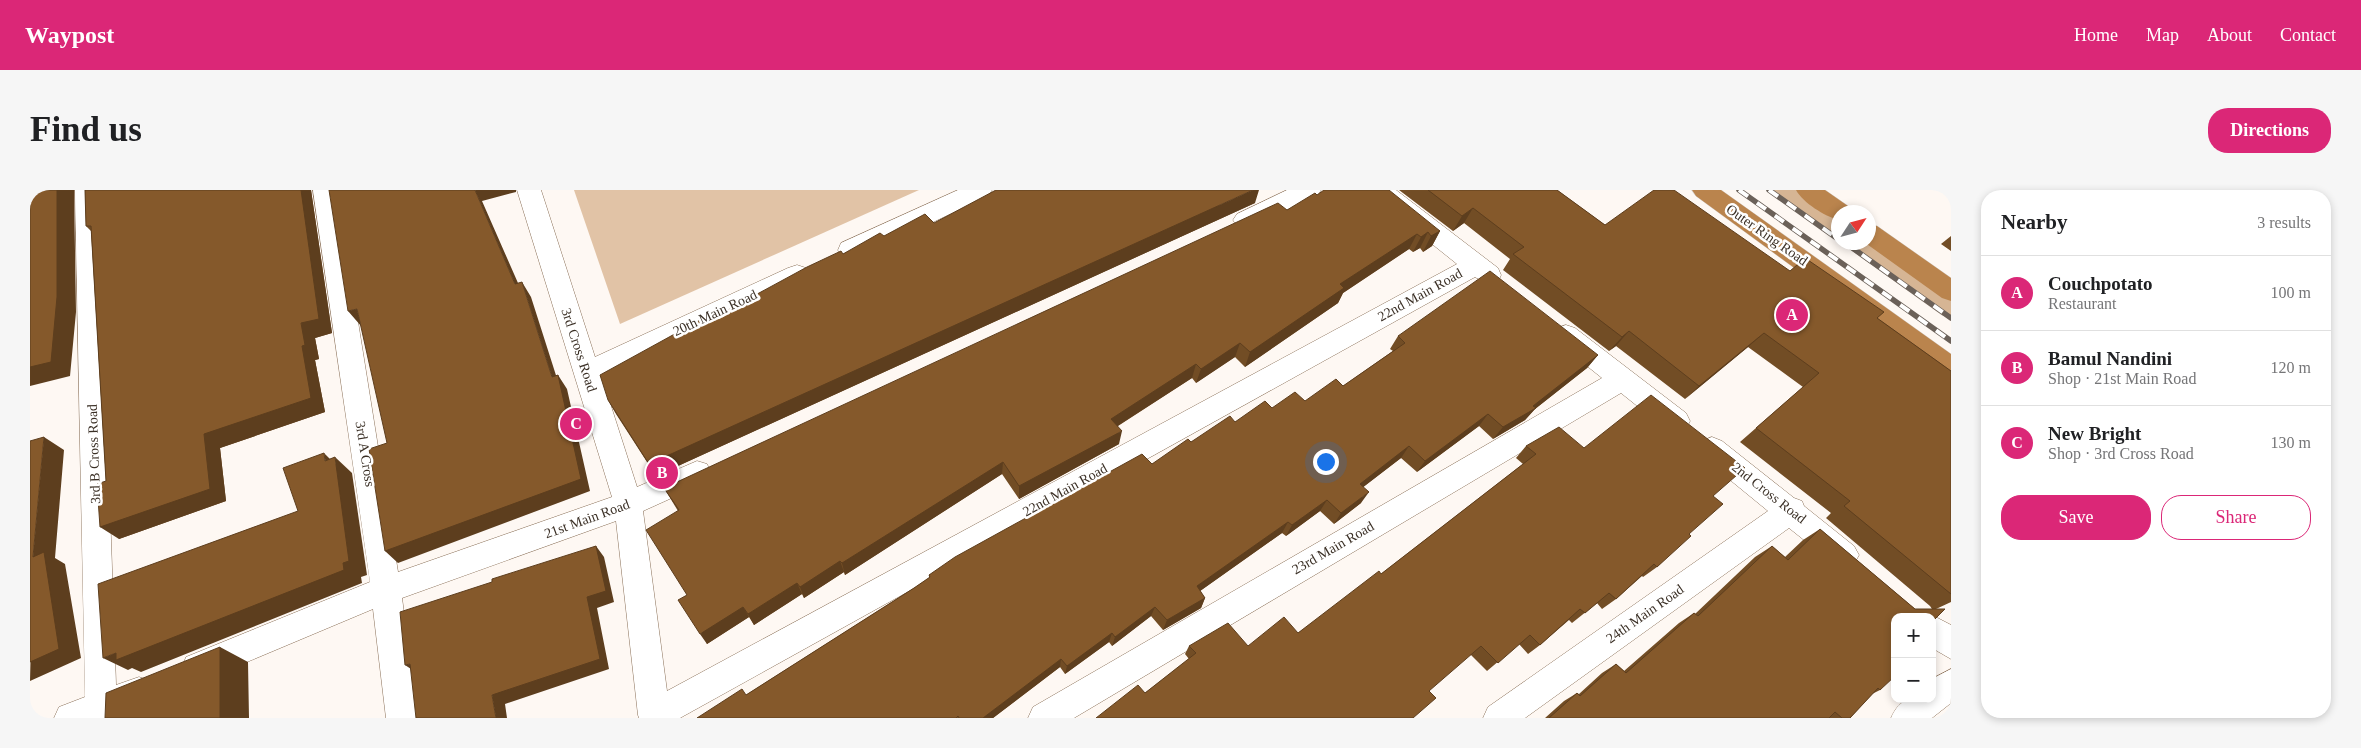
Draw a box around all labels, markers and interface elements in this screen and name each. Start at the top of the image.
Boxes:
text: Waypost [25,22,114,48]
text: Home [2074,25,2118,45]
text: Map [2146,25,2179,45]
text: About [2207,25,2252,45]
text: Contact [2280,25,2336,45]
button: Directions [2208,108,2331,153]
text: Find us [30,110,142,149]
street label: Outer Ring Road [1724,201,1810,269]
north arrow [1831,205,1876,250]
text: Nearby [2001,210,2068,234]
text: 3 results [2257,214,2311,231]
street label: 22nd Main Road [1375,266,1465,324]
text: Couchpotato [2048,273,2153,294]
text: A [2011,284,2023,301]
text: 100 m [2271,284,2311,301]
street label: 20th Main Road [671,287,759,339]
text: Restaurant [2048,295,2116,312]
pin: A [1776,296,1808,334]
street label: 3rd Cross Road [558,306,600,394]
text: Bamul Nandini [2048,348,2172,369]
text: B [2012,359,2022,376]
text: 120 m [2271,359,2311,376]
text: Shop · 21st Main Road [2048,370,2196,387]
street label: 3rd B Cross Road [85,404,103,504]
pin: C [560,405,592,443]
street label: 3rd A Cross [352,420,378,488]
text: New Bright [2048,423,2141,444]
text: C [2011,434,2023,451]
text: 130 m [2271,434,2311,451]
text: Shop · 3rd Cross Road [2048,445,2194,462]
your location [1313,449,1339,475]
pin: B [646,454,678,492]
street label: 2nd Cross Road [1729,460,1809,526]
street label: 22nd Main Road [1020,461,1110,519]
button: Save [2001,495,2151,540]
button: Share [2161,495,2311,540]
street label: 21st Main Road [542,497,632,541]
street label: 23rd Main Road [1290,519,1376,577]
street label: 24th Main Road [1603,582,1687,646]
map controls [1891,613,1936,703]
button: + [1891,613,1936,658]
button: − [1891,658,1936,703]

